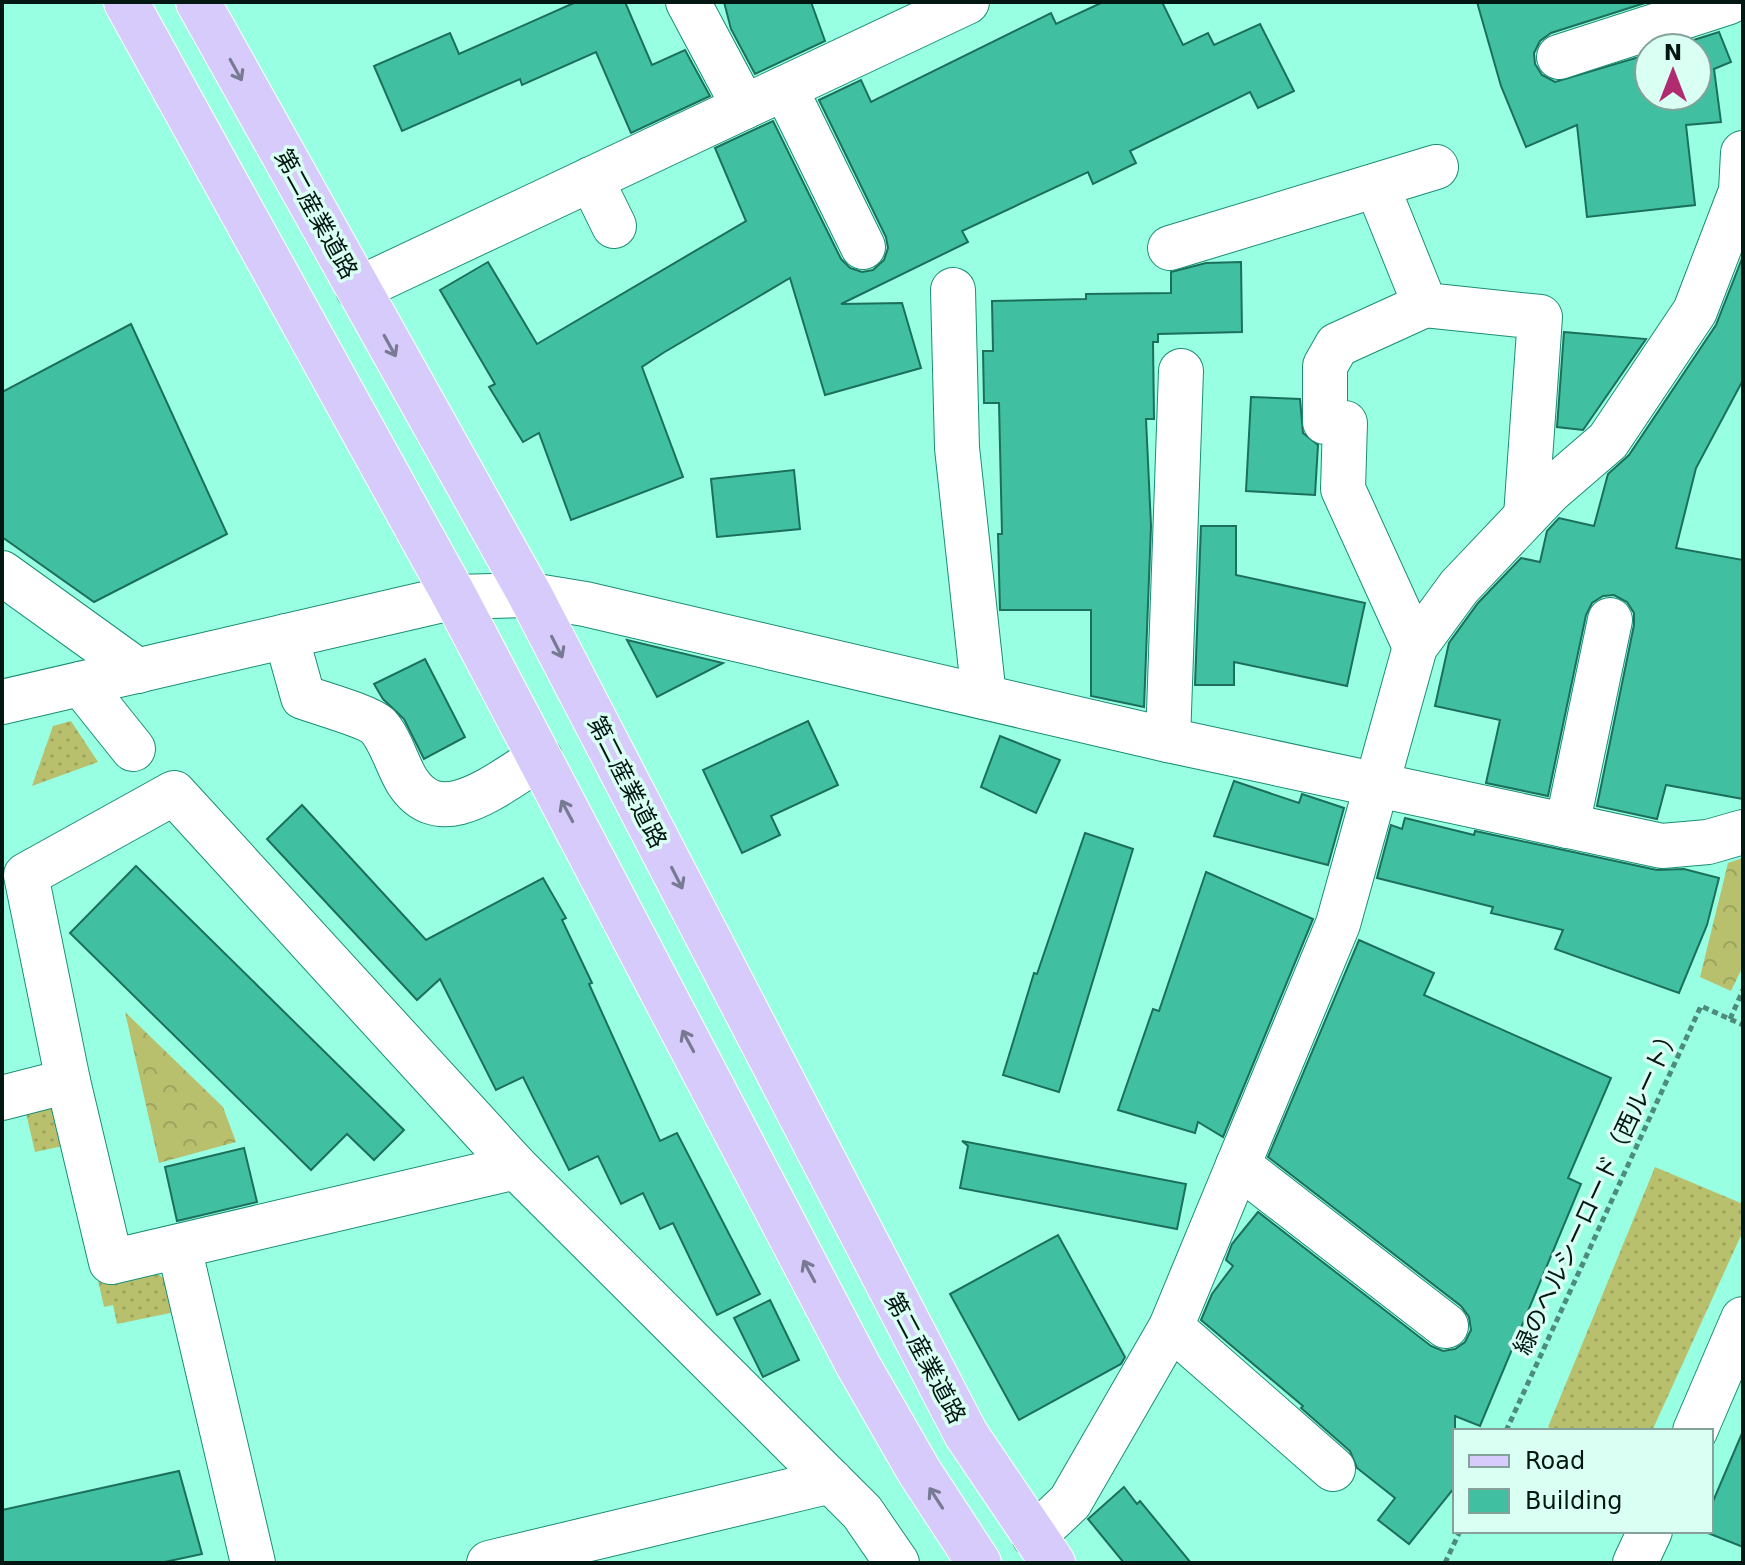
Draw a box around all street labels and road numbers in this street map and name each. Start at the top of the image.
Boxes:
street label: 第二産業道路 [269,144,363,284]
street label: 第二産業道路 [582,711,672,853]
street label: 緑のヘルシーロード（西ルート） [1508,1021,1686,1359]
street label: 第二産業道路 [879,1288,971,1428]

